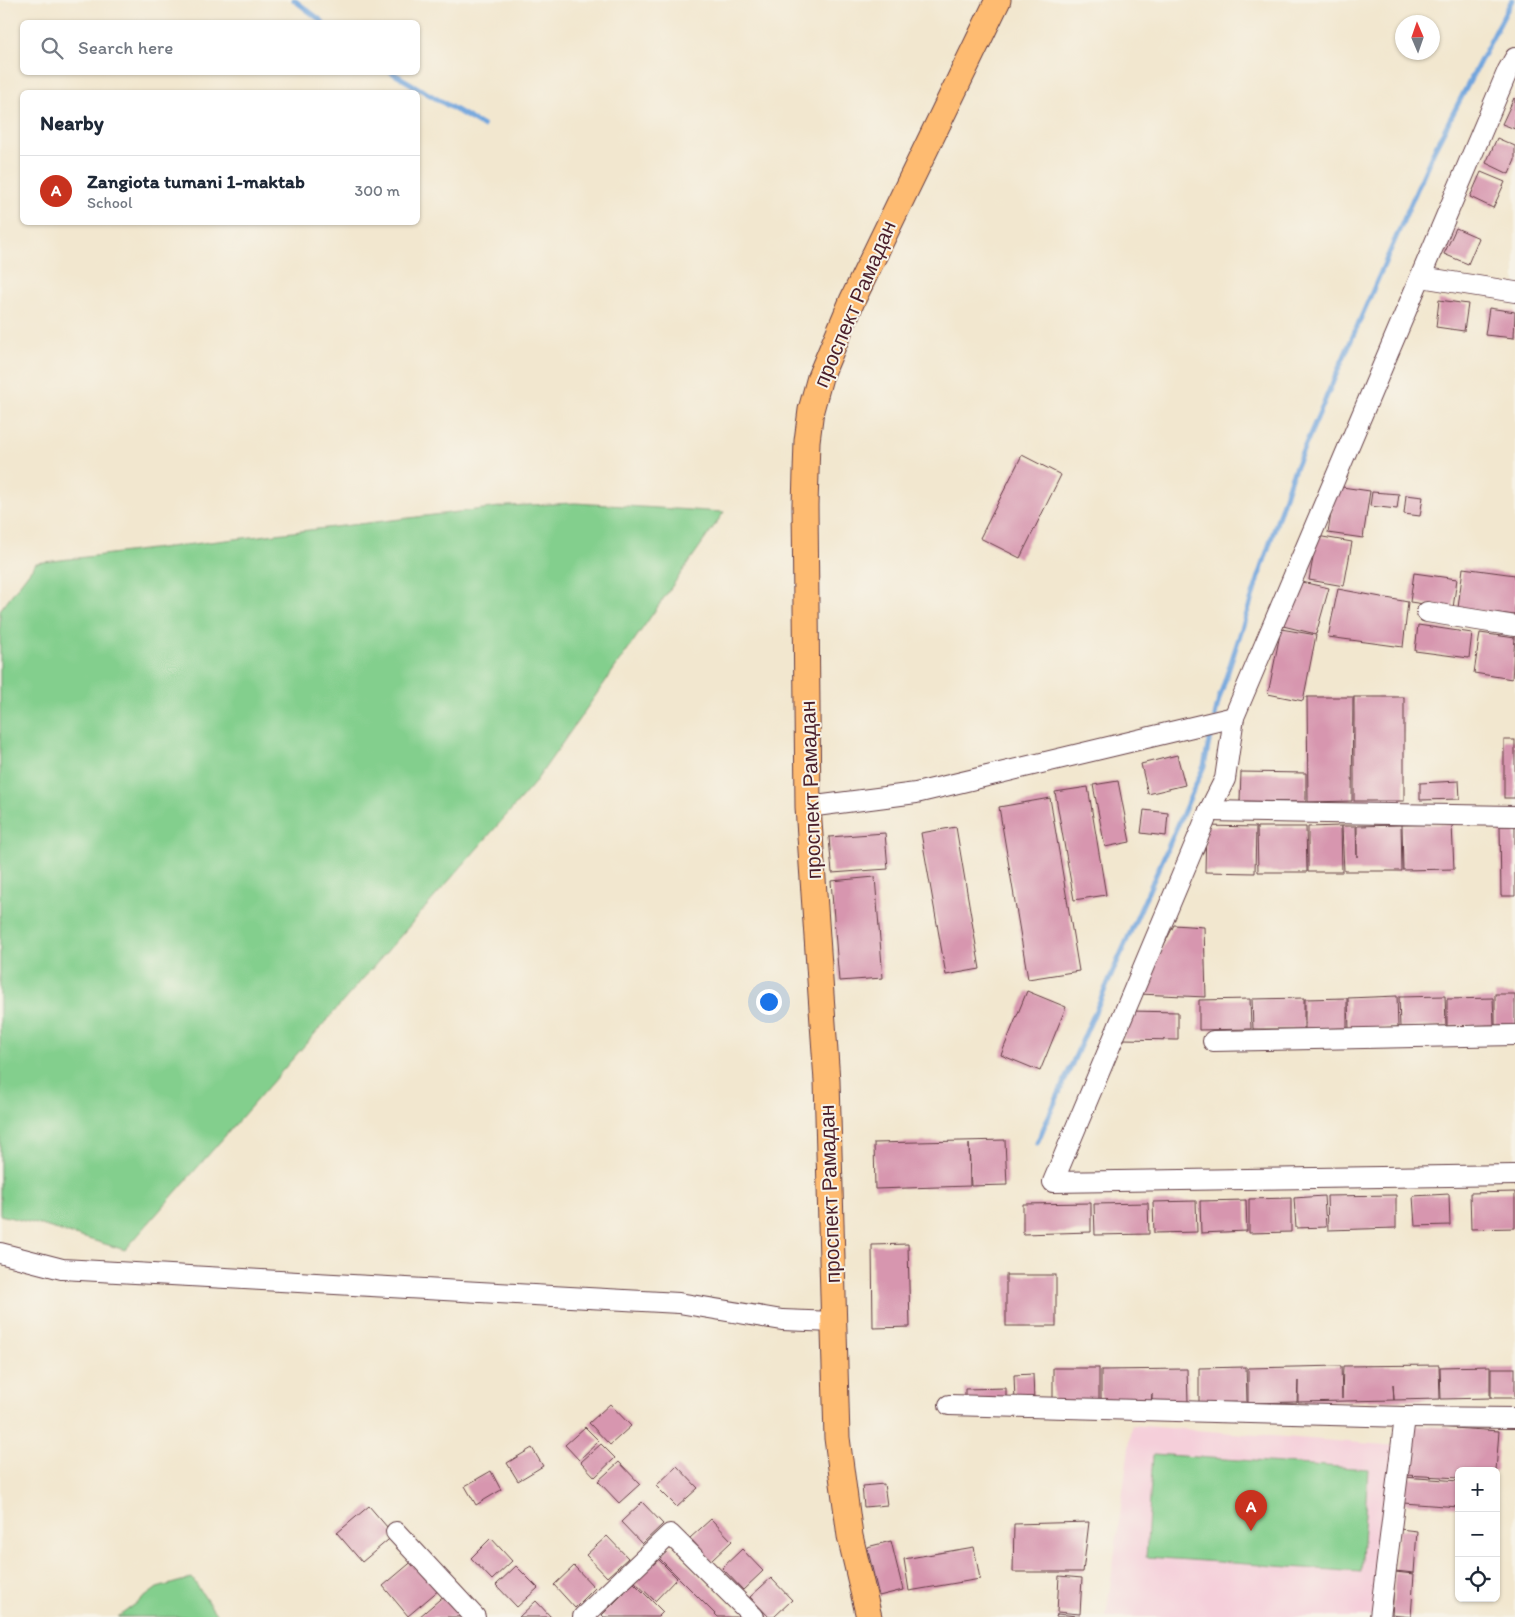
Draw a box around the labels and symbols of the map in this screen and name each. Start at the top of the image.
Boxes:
north arrow [1395,15,1440,60]
street label: проспект Рамадан [808,217,901,391]
street label: проспект Рамадан [795,700,826,880]
your location [756,989,782,1015]
street label: проспект Рамадан [814,1104,845,1284]
pin: A [1235,1490,1267,1531]

